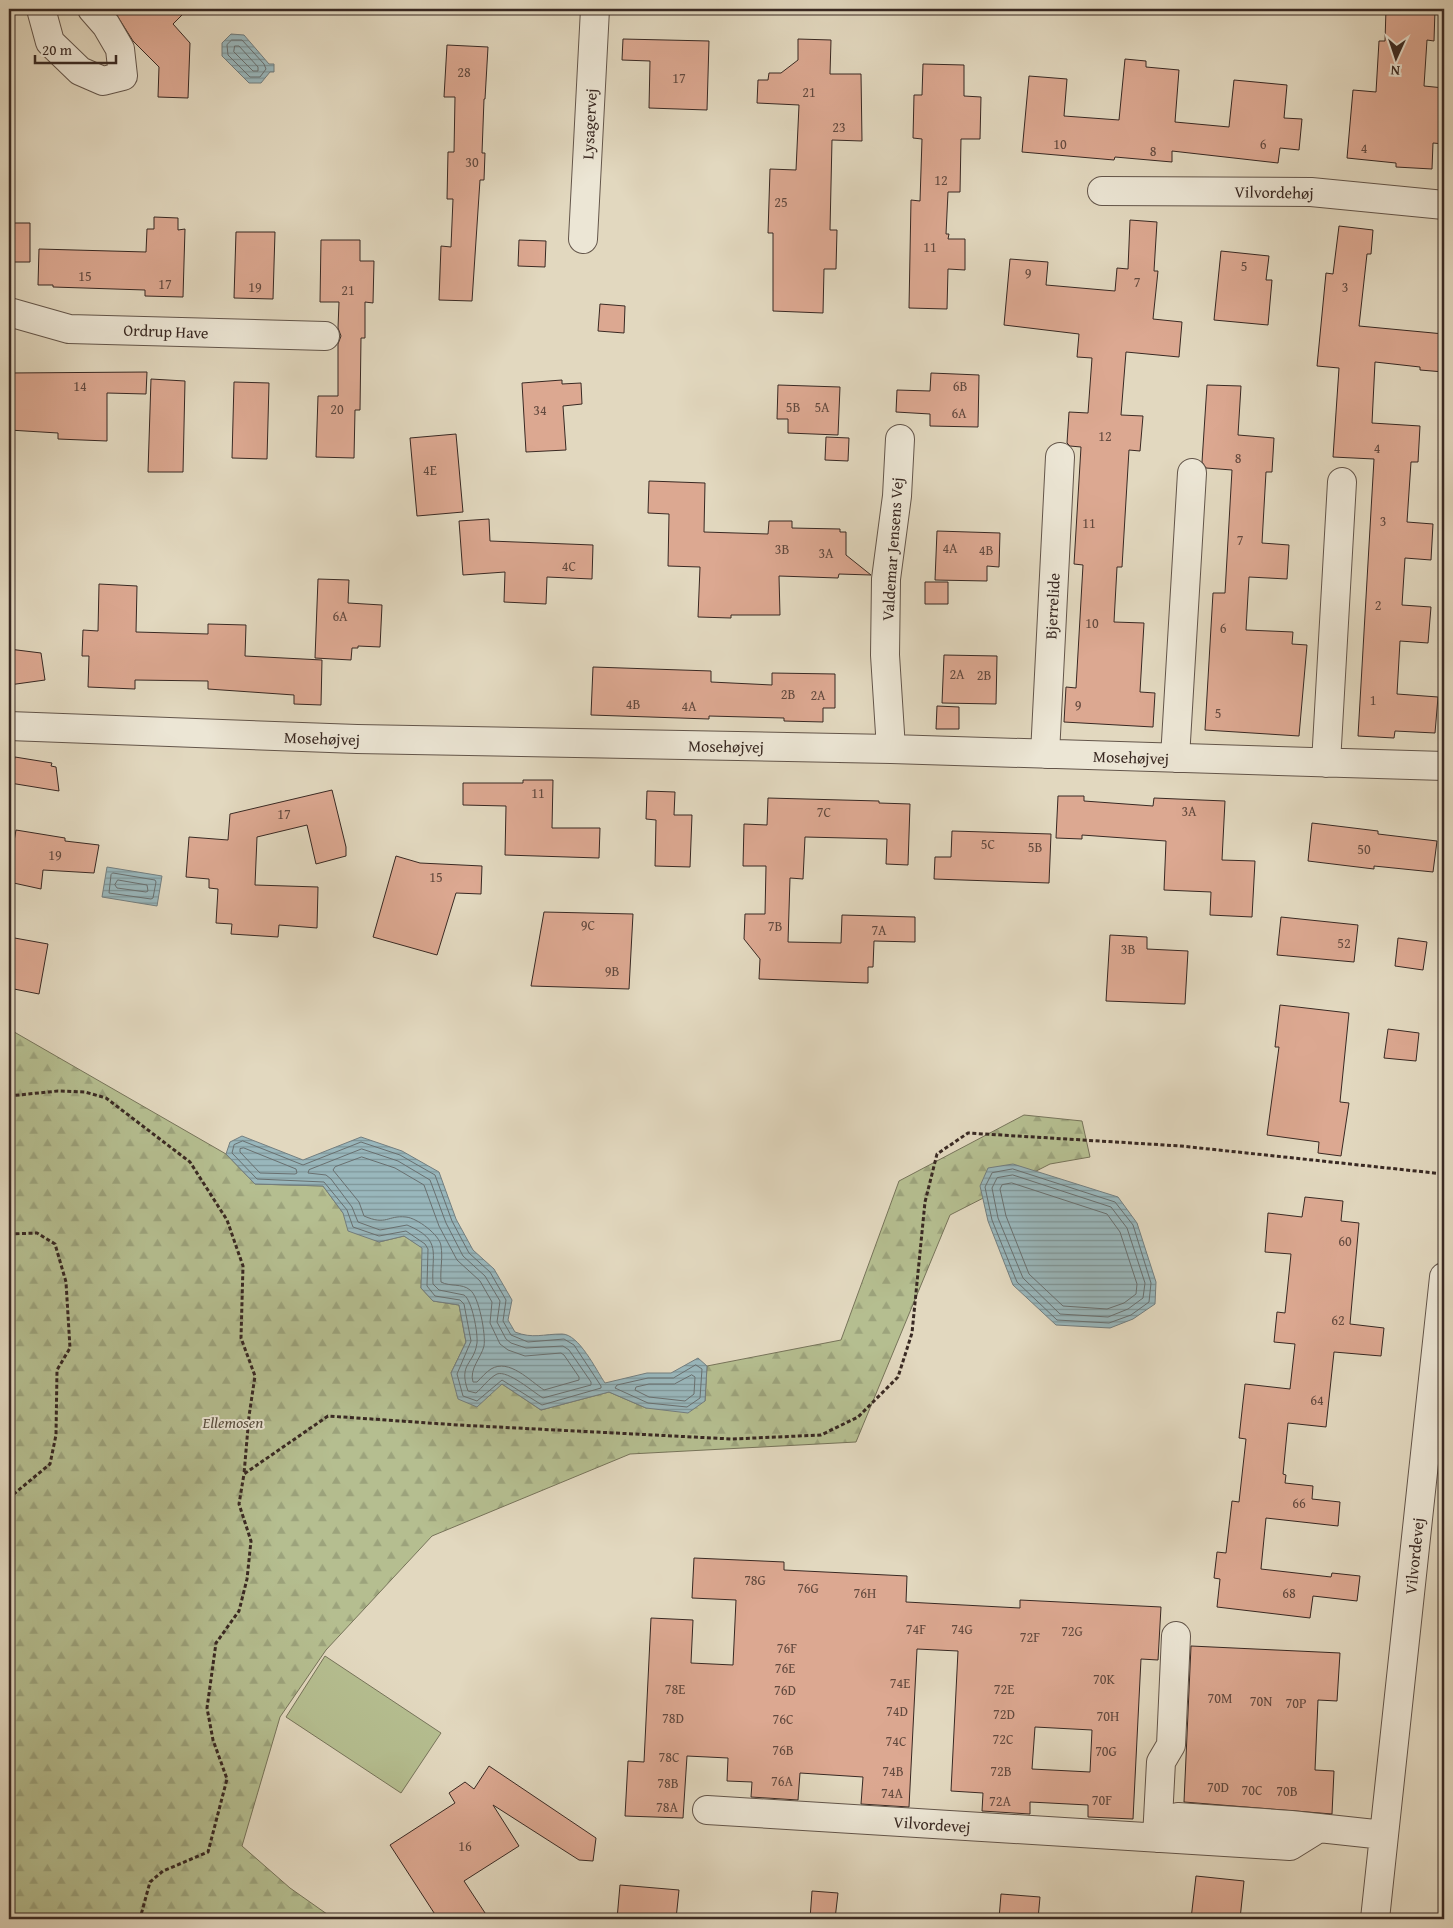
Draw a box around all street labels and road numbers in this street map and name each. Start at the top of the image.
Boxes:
street label: Lysagervej [575,88,603,160]
street label: Vilvordehøj [1234,179,1314,205]
street label: Ordrup Have [123,318,209,344]
street label: Valdemar Jensens Vej [875,476,909,622]
street label: Bjerrelide [1038,572,1066,640]
street label: Mosehøjvej [284,725,360,751]
street label: Mosehøjvej [688,733,764,759]
street label: Mosehøjvej [1093,744,1169,770]
street label: Vilvordevej [1398,1516,1430,1596]
street label: Vilvordevej [893,1809,971,1839]

